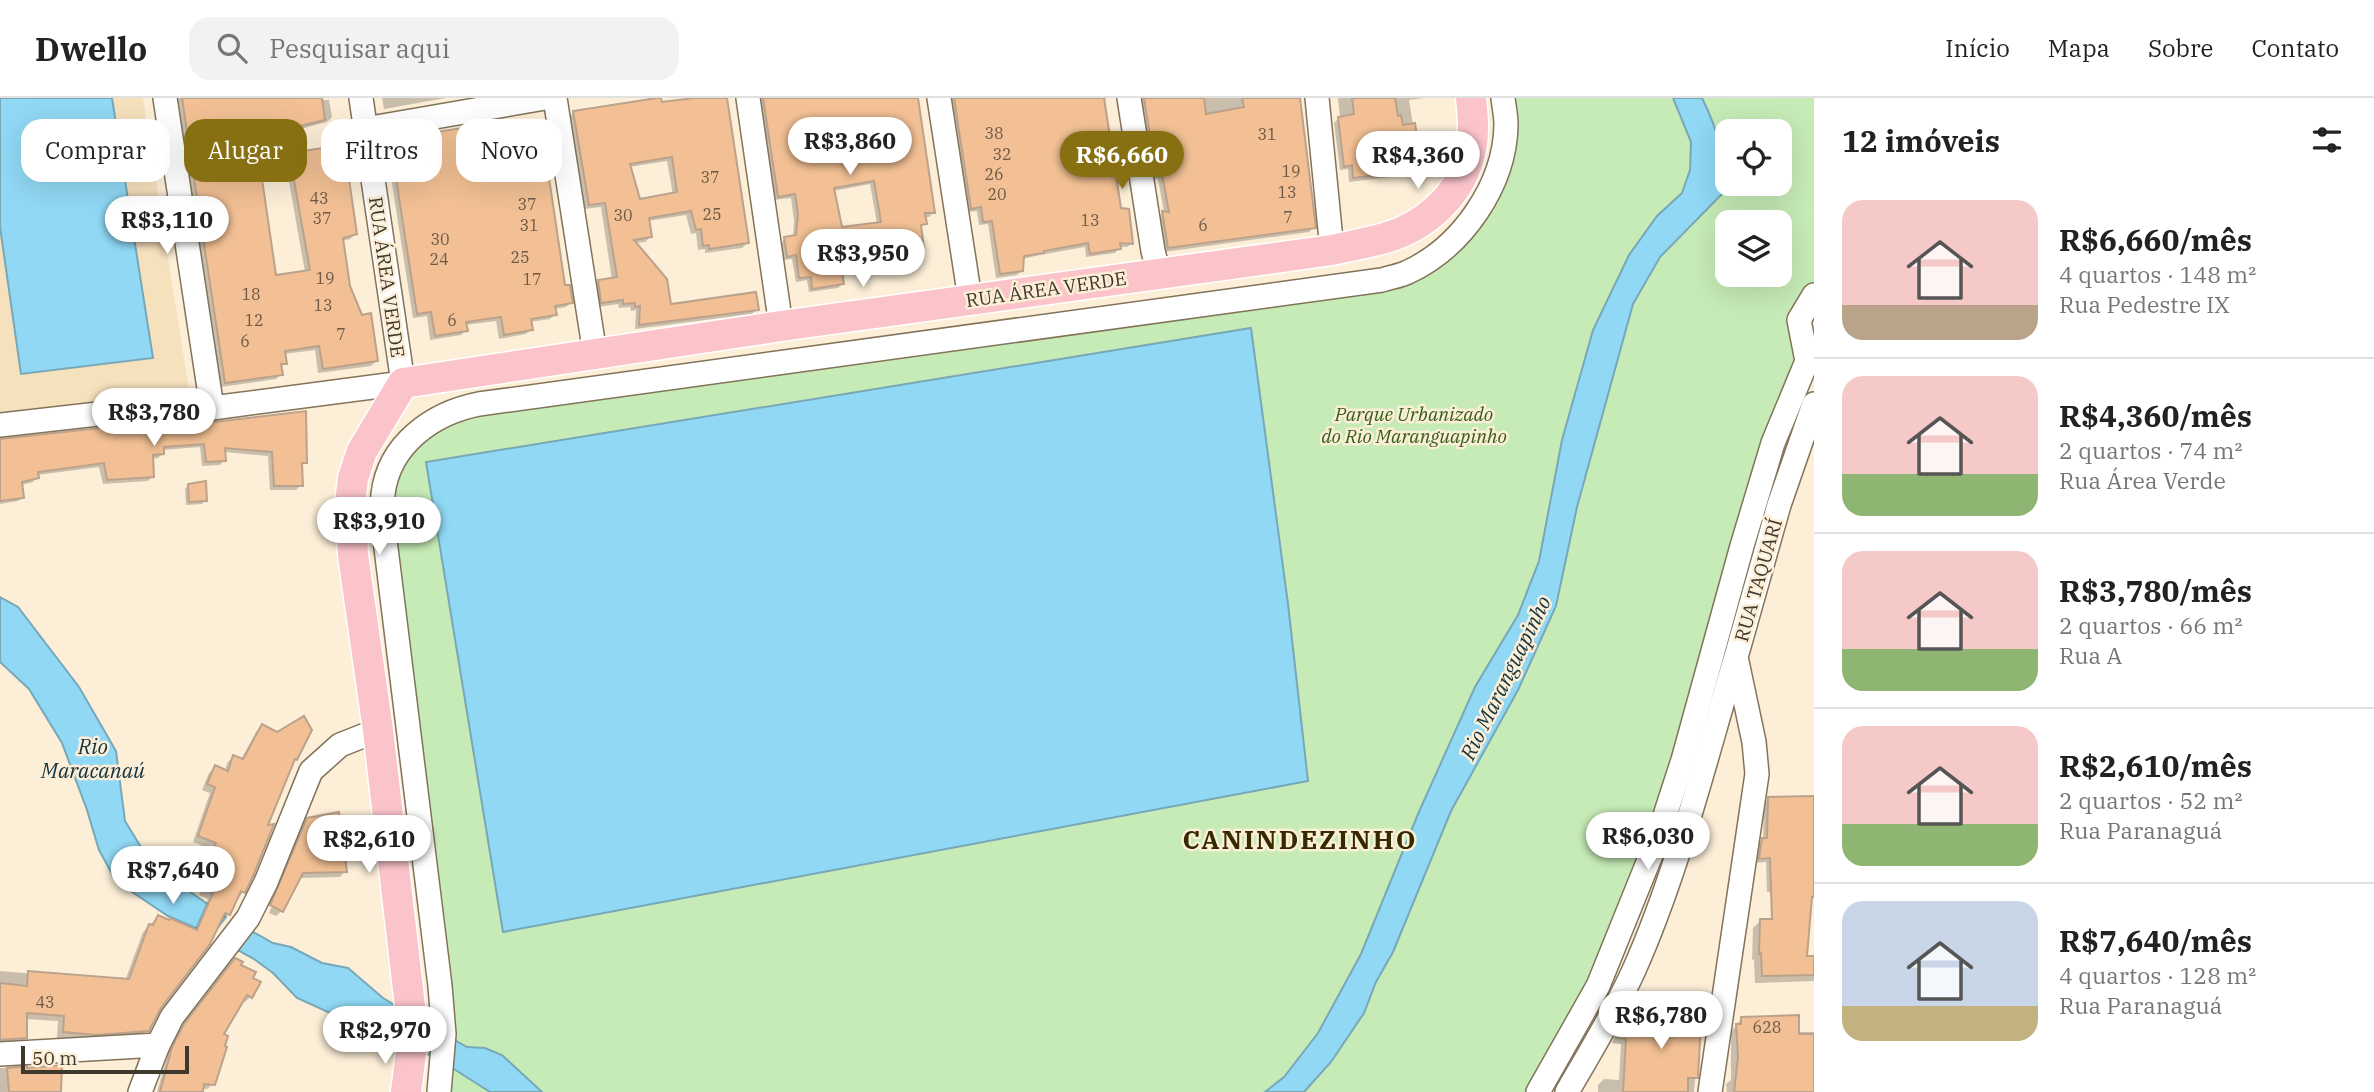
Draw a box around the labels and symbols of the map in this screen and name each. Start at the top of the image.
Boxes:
pin: R$3,860 [785,118,915,177]
house number: 38 [984,123,1004,143]
house number: 31 [1257,124,1277,144]
pin: R$6,660 [1057,132,1187,191]
pin: R$4,360 [1353,132,1483,191]
house number: 32 [992,144,1012,164]
house number: 19 [1281,161,1301,181]
house number: 26 [984,164,1004,184]
house number: 37 [700,167,720,187]
house number: 13 [1277,182,1297,202]
house number: 20 [987,184,1007,204]
house number: 43 [309,188,329,208]
house number: 37 [517,194,537,214]
street label: RUA ÁREA VERDE [364,195,410,359]
pin: R$3,110 [102,197,232,256]
house number: 25 [702,204,722,224]
house number: 30 [613,205,633,225]
house number: 7 [1283,207,1293,227]
house number: 37 [312,208,332,228]
house number: 13 [1080,210,1100,230]
house number: 31 [519,215,539,235]
house number: 6 [1198,215,1208,235]
house number: 30 [430,229,450,249]
pin: R$3,950 [798,230,928,289]
house number: 25 [510,247,530,267]
house number: 24 [429,249,449,269]
street label: RUA ÁREA VERDE [964,266,1128,312]
house number: 19 [315,268,335,288]
house number: 17 [522,269,542,289]
house number: 18 [241,284,261,304]
house number: 13 [313,295,333,315]
house number: 12 [244,310,264,330]
house number: 6 [447,310,457,330]
house number: 7 [336,324,346,344]
house number: 6 [240,331,250,351]
pin: R$3,780 [89,388,219,448]
park label: Parque Urbanizado do Rio Maranguapinho [1321,402,1507,448]
pin: R$3,910 [314,498,444,557]
street label: RUA TAQUARÍ [1729,516,1787,644]
water label: Rio Maranguapinho [1453,591,1557,765]
water label: Rio Maracanaú [40,732,145,784]
pin: R$6,030 [1583,812,1713,872]
pin: R$2,610 [304,816,434,875]
district label: CANINDEZINHO [1182,822,1418,856]
pin: R$7,640 [108,846,238,906]
house number: 43 [35,992,55,1012]
pin: R$6,780 [1596,992,1726,1051]
pin: R$2,970 [320,1006,450,1066]
house number: 628 [1753,1017,1781,1037]
scale bar [21,1043,189,1075]

